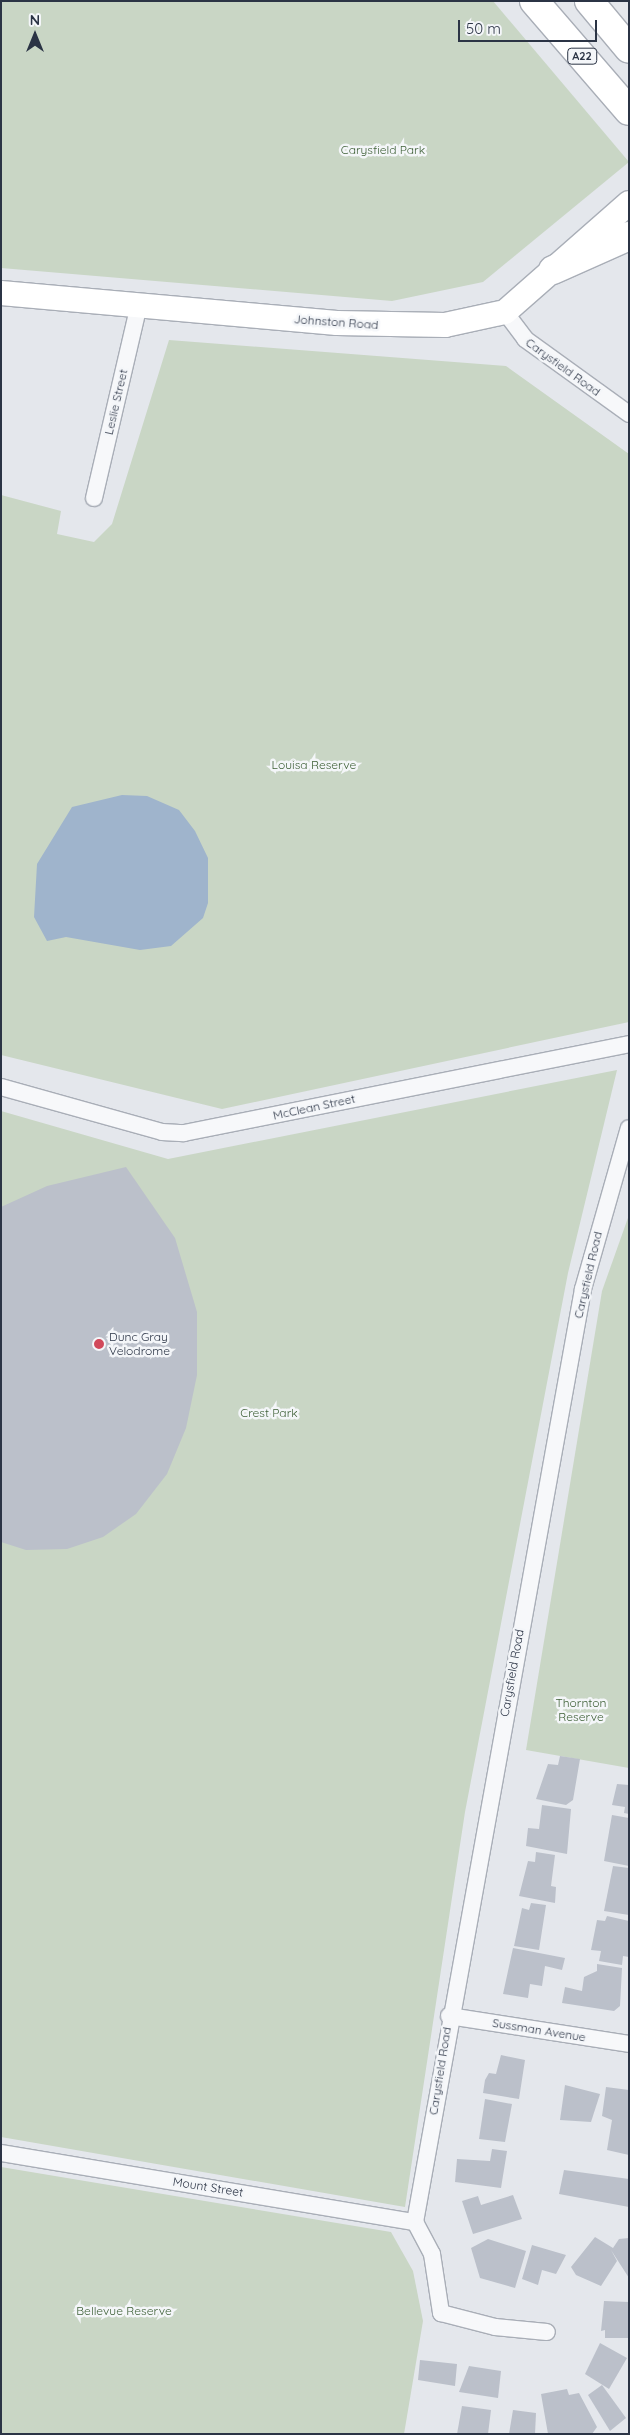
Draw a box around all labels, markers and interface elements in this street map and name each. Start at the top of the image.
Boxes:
north arrow [10,10,60,60]
scale bar [460,10,599,42]
text: N [30,11,40,29]
text: 50 m [466,19,501,38]
road number: A22 [567,48,597,64]
park label: Carysfield Park [341,143,425,157]
street label: Johnston Road [293,312,379,332]
street label: Carysfield Road [523,335,603,399]
street label: Leslie Street [101,368,131,436]
park label: Louisa Reserve [272,758,356,772]
street label: McClean Street [272,1091,356,1123]
street label: Carysfield Road [571,1230,605,1320]
place label: Dunc Gray Velodrome [109,1330,170,1358]
marker: Dunc Gray Velodrome [93,1338,105,1350]
park label: Crest Park [240,1406,298,1420]
street label: Carysfield Road [497,1628,527,1718]
park label: Thornton Reserve [555,1696,607,1724]
street label: Sussman Avenue [491,2016,587,2044]
street label: Carysfield Road [426,2026,454,2116]
street label: Mount Street [172,2174,244,2200]
park label: Bellevue Reserve [76,2304,172,2318]

